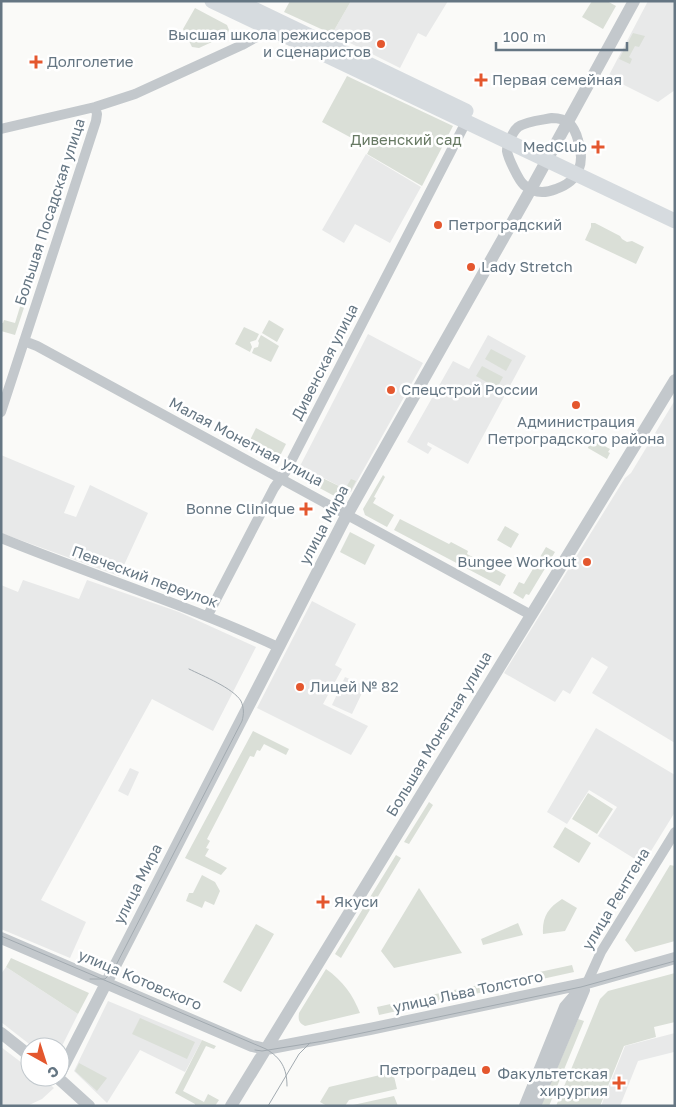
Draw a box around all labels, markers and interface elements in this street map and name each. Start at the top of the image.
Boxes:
scale bar [496,20,627,52]
place label: Высшая школа режиссеров и сценаристов [168,25,371,60]
text: 100 m [503,27,546,45]
marker: Высшая школа режиссеров и сценаристов [375,38,387,50]
place label: Долголетие [47,52,134,70]
marker: Долголетие [29,55,43,69]
place label: Первая семейная [492,70,622,88]
marker: Первая семейная [474,73,488,87]
street label: Большая Посадская улица [10,116,88,308]
park label: Дивенский сад [350,130,462,148]
place label: MedClub [523,137,587,155]
marker: MedClub [591,140,605,154]
place label: Петроградский [448,215,562,233]
marker: Петроградский [432,219,444,231]
place label: Lady Stretch [481,257,573,275]
marker: Lady Stretch [465,261,477,273]
street label: Дивенская улица [287,301,361,423]
place label: Спецстрой России [401,380,538,398]
marker: Спецстрой России [385,384,397,396]
street label: Малая Монетная улица [166,393,327,489]
marker: Администрация Петроградского района [570,399,582,411]
place label: Администрация Петроградского района [487,412,665,447]
street label: улица Мира [295,482,352,567]
place label: Bonne Clinique [186,499,295,517]
marker: Bonne Clinique [299,502,313,516]
street label: Певческий переулок [70,541,221,611]
place label: Bungee Workout [457,552,577,570]
marker: Bungee Workout [581,556,593,568]
street label: Большая Монетная улица [382,648,495,819]
place label: Лицей № 82 [310,677,399,695]
marker: Лицей № 82 [294,681,306,693]
street label: улица Мира [109,840,165,927]
street label: улица Рентгена [578,844,653,953]
place label: Якуси [334,892,378,910]
marker: Якуси [316,895,330,909]
street label: улица Котовского [76,945,205,1013]
street label: улица Льва Толстого [391,966,544,1016]
north arrow [20,1037,70,1087]
place label: Петроградец [379,1060,476,1078]
text: С [44,1063,63,1082]
marker: Петроградец [480,1064,492,1076]
place label: Факультетская хирургия [497,1064,608,1099]
marker: Факультетская хирургия [612,1076,626,1090]

